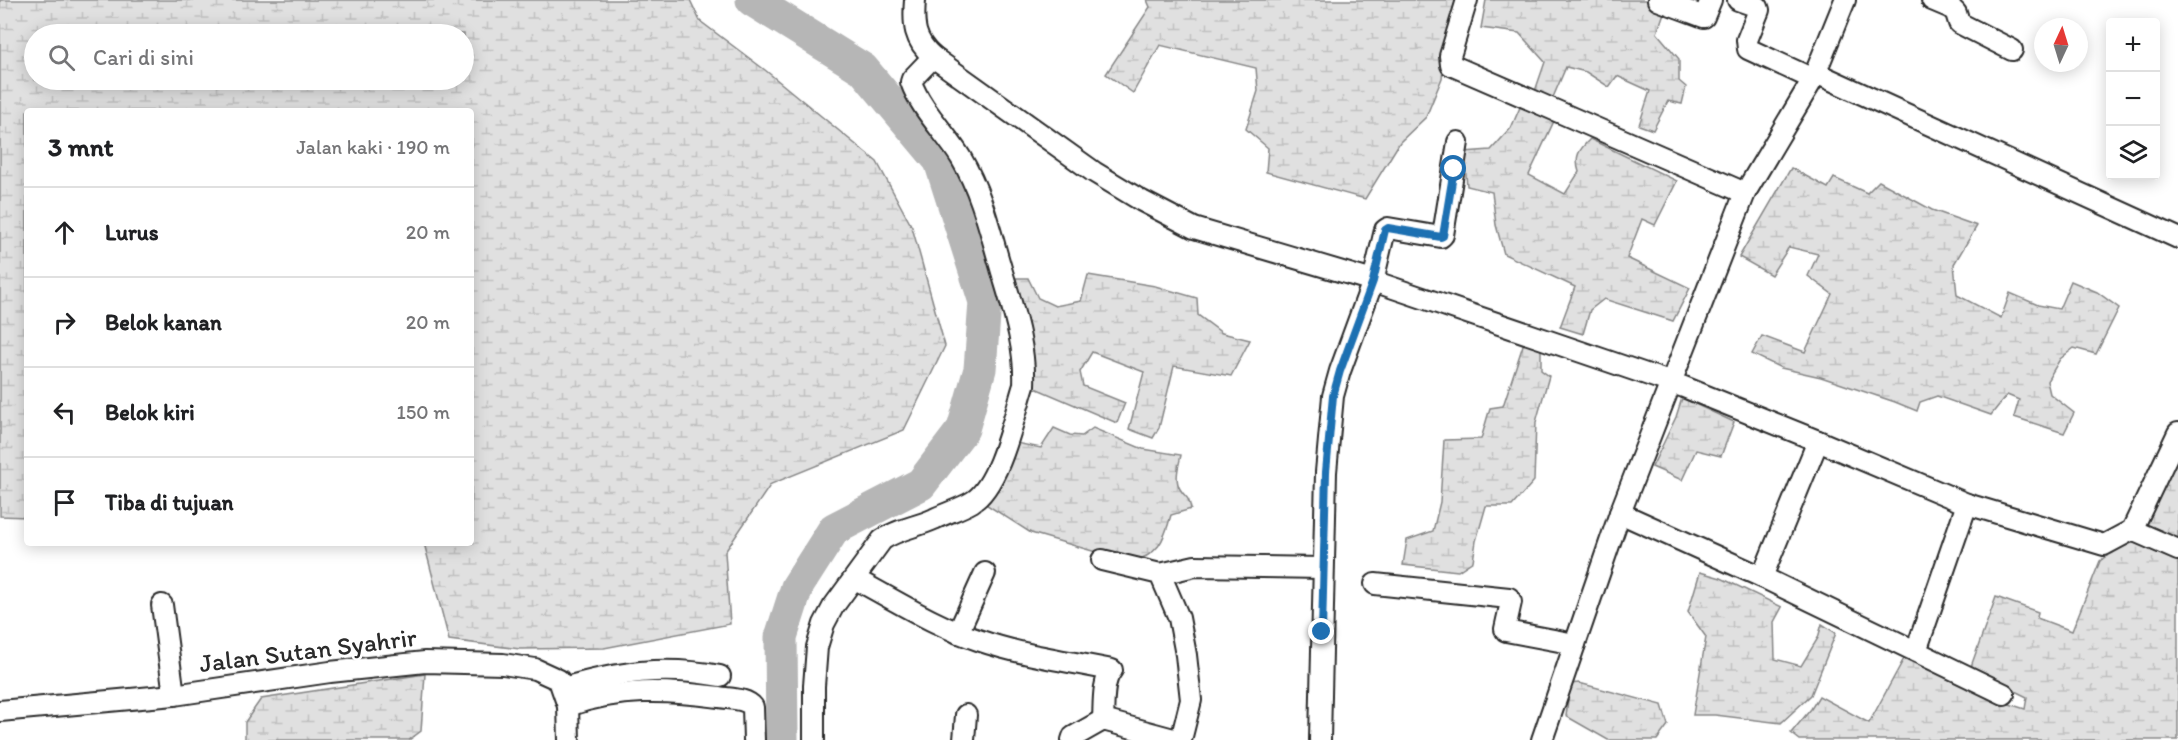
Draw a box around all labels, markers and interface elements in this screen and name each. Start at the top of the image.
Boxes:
north arrow [2034,18,2088,72]
map controls [2106,18,2160,180]
button: + [2106,18,2160,72]
search box [24,24,474,90]
icon: search [45,41,78,74]
text: Cari di sini [93,44,194,71]
button: − [2106,72,2160,126]
button: layers [2106,126,2160,180]
text: 3 mnt [48,131,114,163]
text: Jalan kaki · 190 m [296,135,450,159]
route start [1440,155,1466,181]
icon: ahead [48,216,81,249]
text: Lurus [105,219,159,246]
text: 20 m [406,220,450,244]
icon: right [48,306,81,339]
text: Belok kanan [105,309,222,336]
text: 20 m [406,310,450,334]
icon: left [48,396,81,429]
text: Belok kiri [105,399,195,426]
text: 150 m [397,400,450,424]
icon: arrive [48,486,81,519]
text: Tiba di tujuan [105,489,234,516]
route end [1308,618,1334,644]
street label: Jalan Sutan Syahrir [198,621,419,679]

